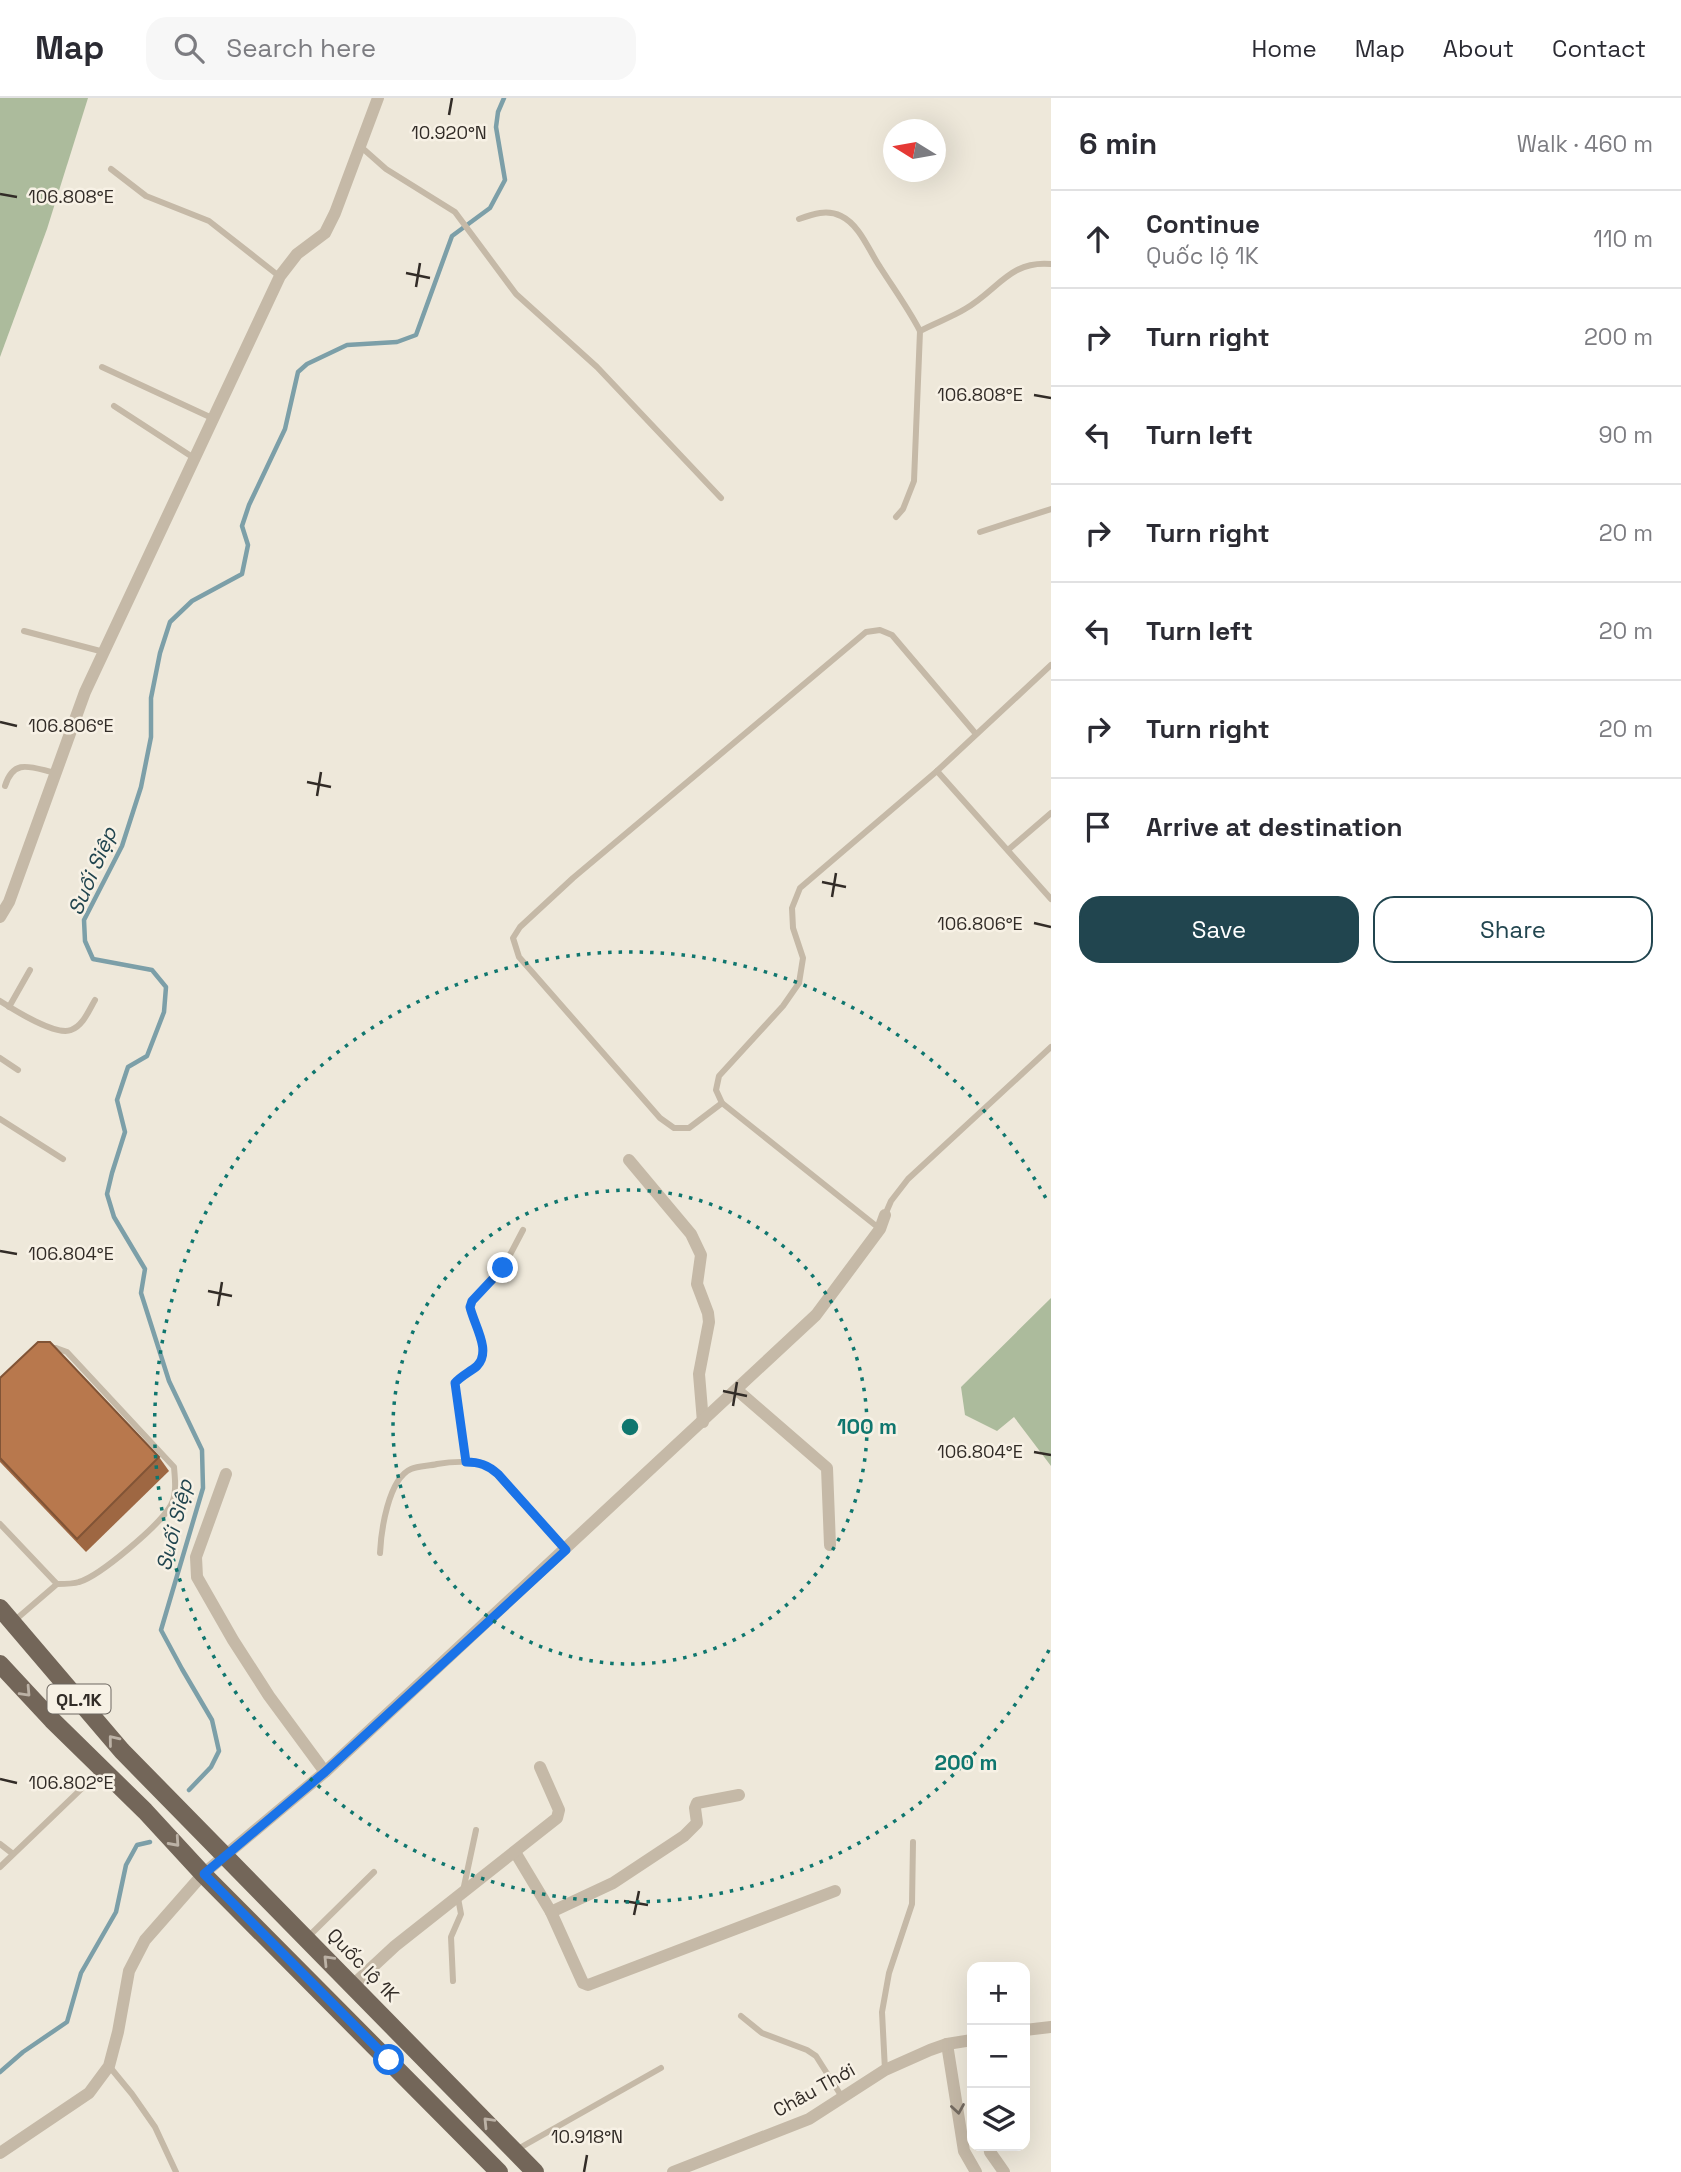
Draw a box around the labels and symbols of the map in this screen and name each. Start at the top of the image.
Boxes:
north arrow [883,119,946,182]
text: 10.920°N [411,121,487,144]
text: 106.808°E [28,185,114,208]
text: 106.808°E [937,383,1023,406]
text: 106.806°E [28,714,114,737]
water label: Suối Siệp [61,821,123,919]
text: 106.806°E [937,912,1023,935]
text: 106.804°E [28,1242,114,1265]
route end [487,1252,518,1283]
text: 100 m [837,1413,897,1440]
centre of rings [618,1415,642,1439]
text: 106.804°E [937,1440,1023,1463]
water label: Suối Siệp [150,1475,199,1573]
one-way arrow [18,1684,31,1697]
road number: QL.1K [48,1684,110,1714]
one-way arrow [108,1735,121,1747]
text: 200 m [935,1749,997,1776]
text: 106.802°E [28,1771,114,1794]
one-way arrow [166,1834,179,1847]
street label: Quốc lộ 1K [322,1923,405,2007]
one-way arrow [324,1956,337,1969]
route start [373,2044,404,2075]
street label: Châu Thới [769,2057,859,2123]
one-way arrow [950,2103,965,2115]
one-way arrow [483,2118,496,2131]
text: 10.918°N [551,2125,623,2148]

